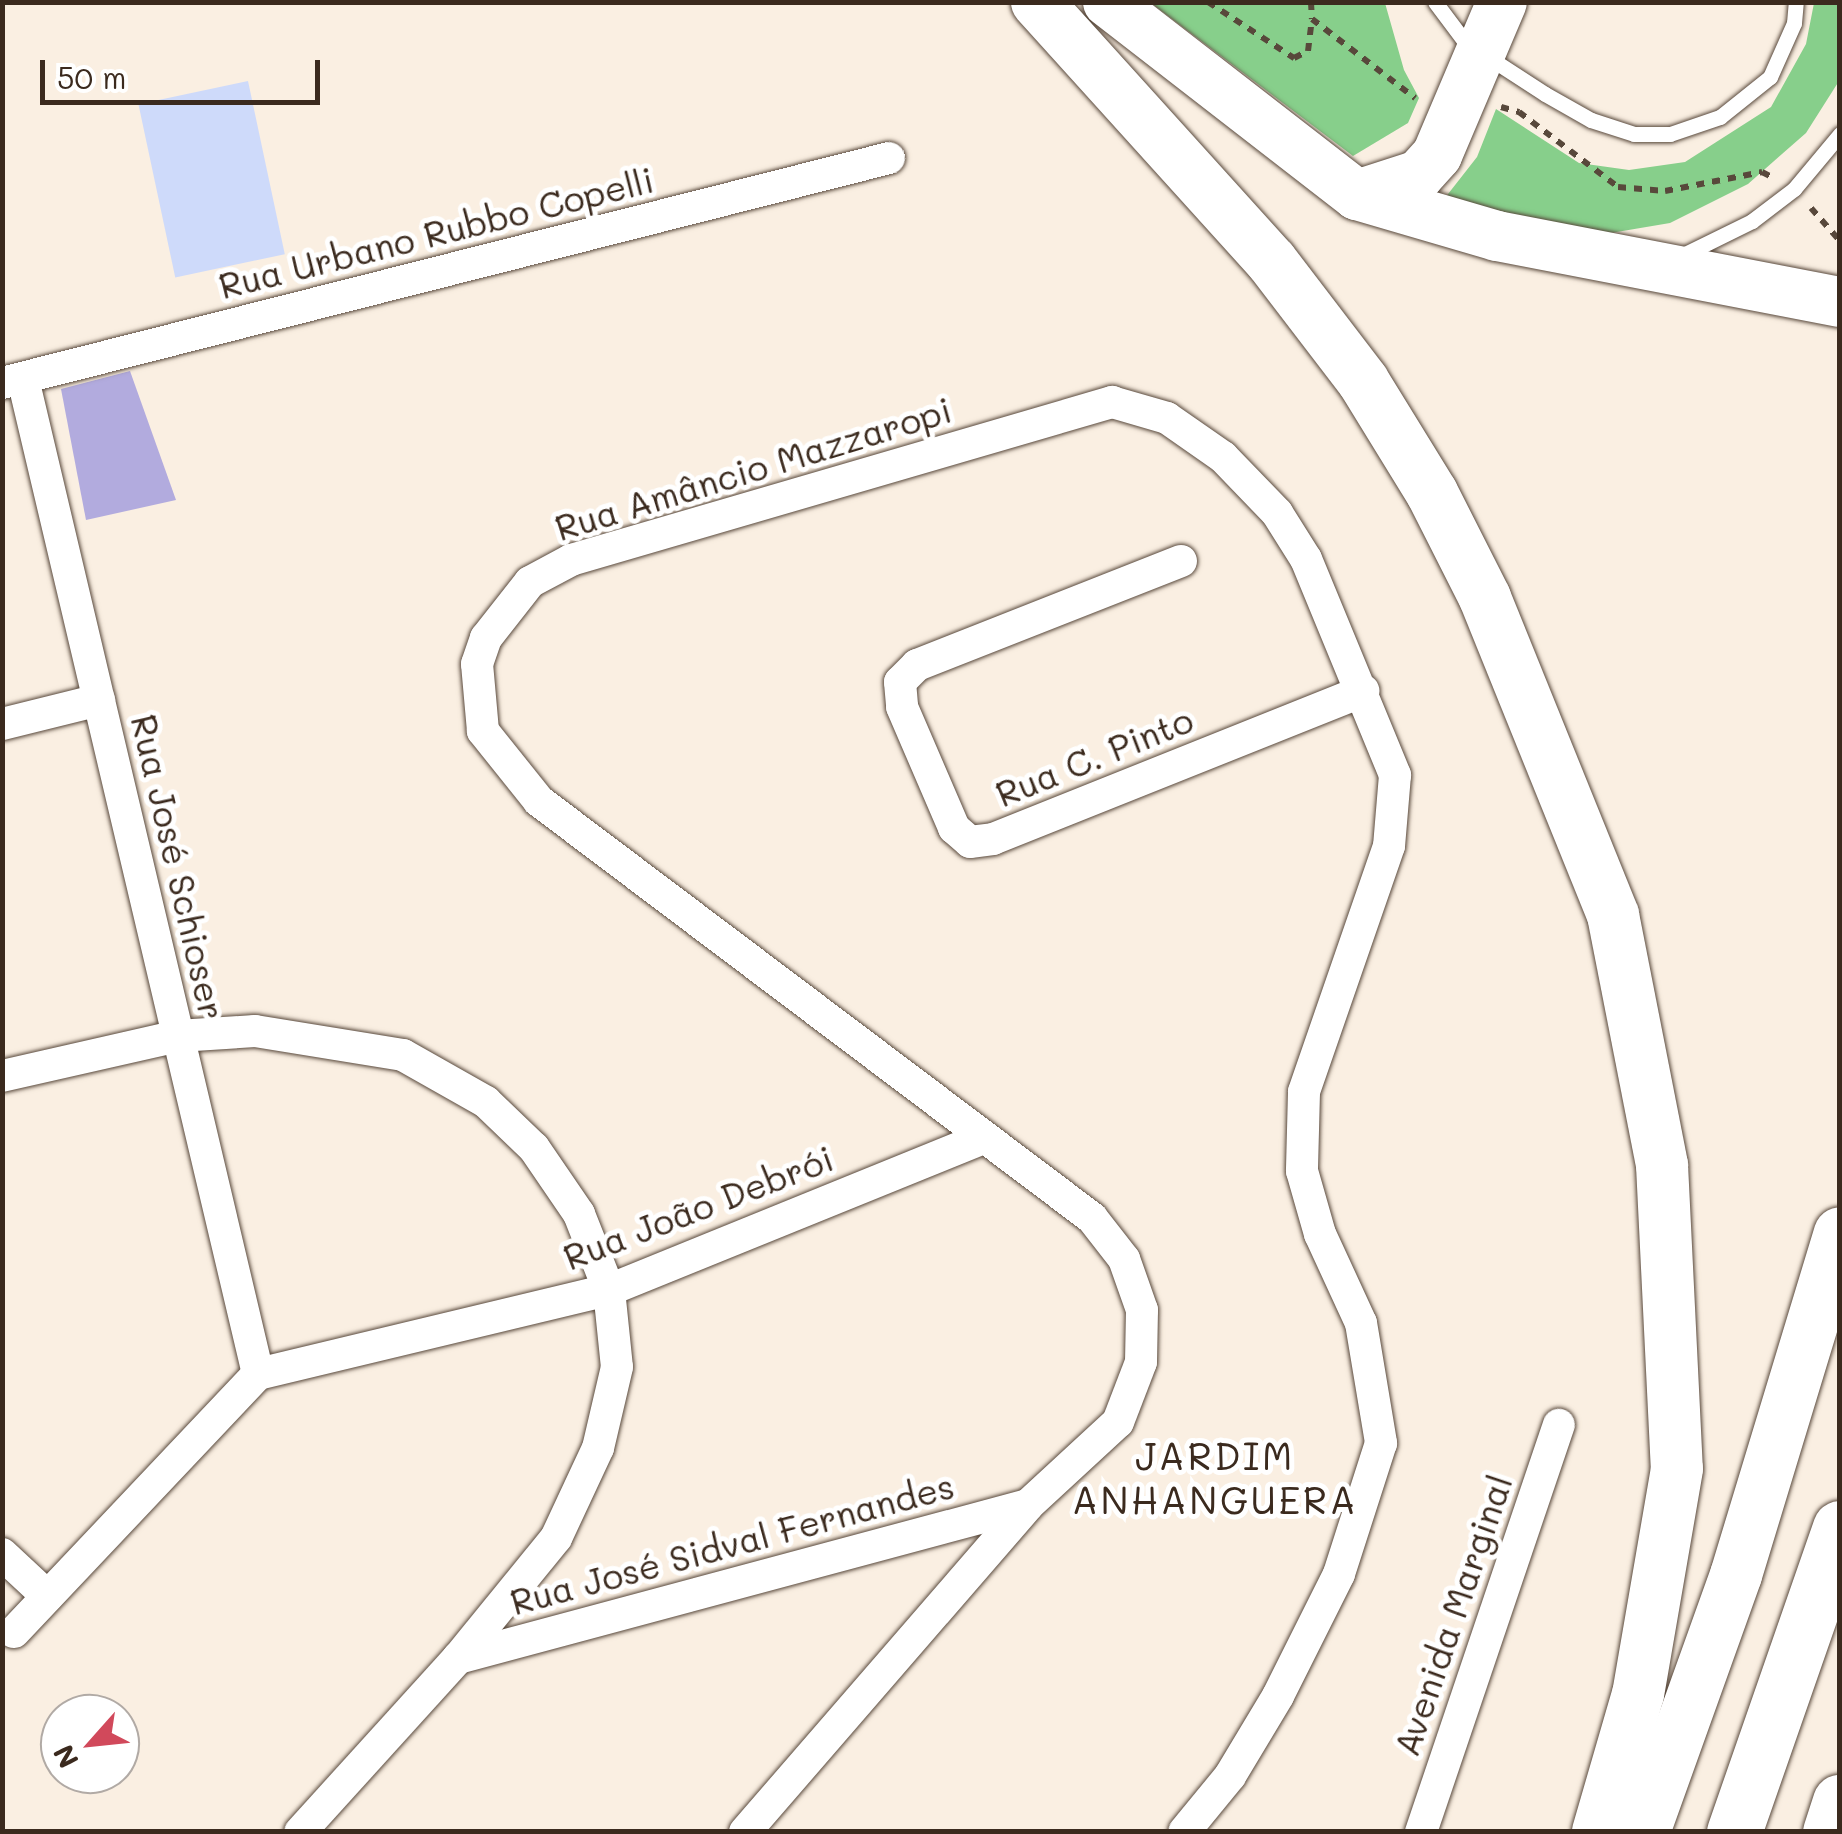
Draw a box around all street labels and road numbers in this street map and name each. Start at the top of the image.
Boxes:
street label: Rua Urbano Rubbo Copelli [214,158,658,306]
street label: Rua Amâncio Mazzaropi [550,388,956,548]
street label: Rua C. Pinto [989,697,1199,815]
street label: Rua José Schioser [123,710,235,1024]
street label: Rua João Debrói [557,1136,839,1278]
street label: Rua José Sidval Fernandes [506,1463,958,1623]
street label: Avenida Marginal [1384,1469,1520,1761]

